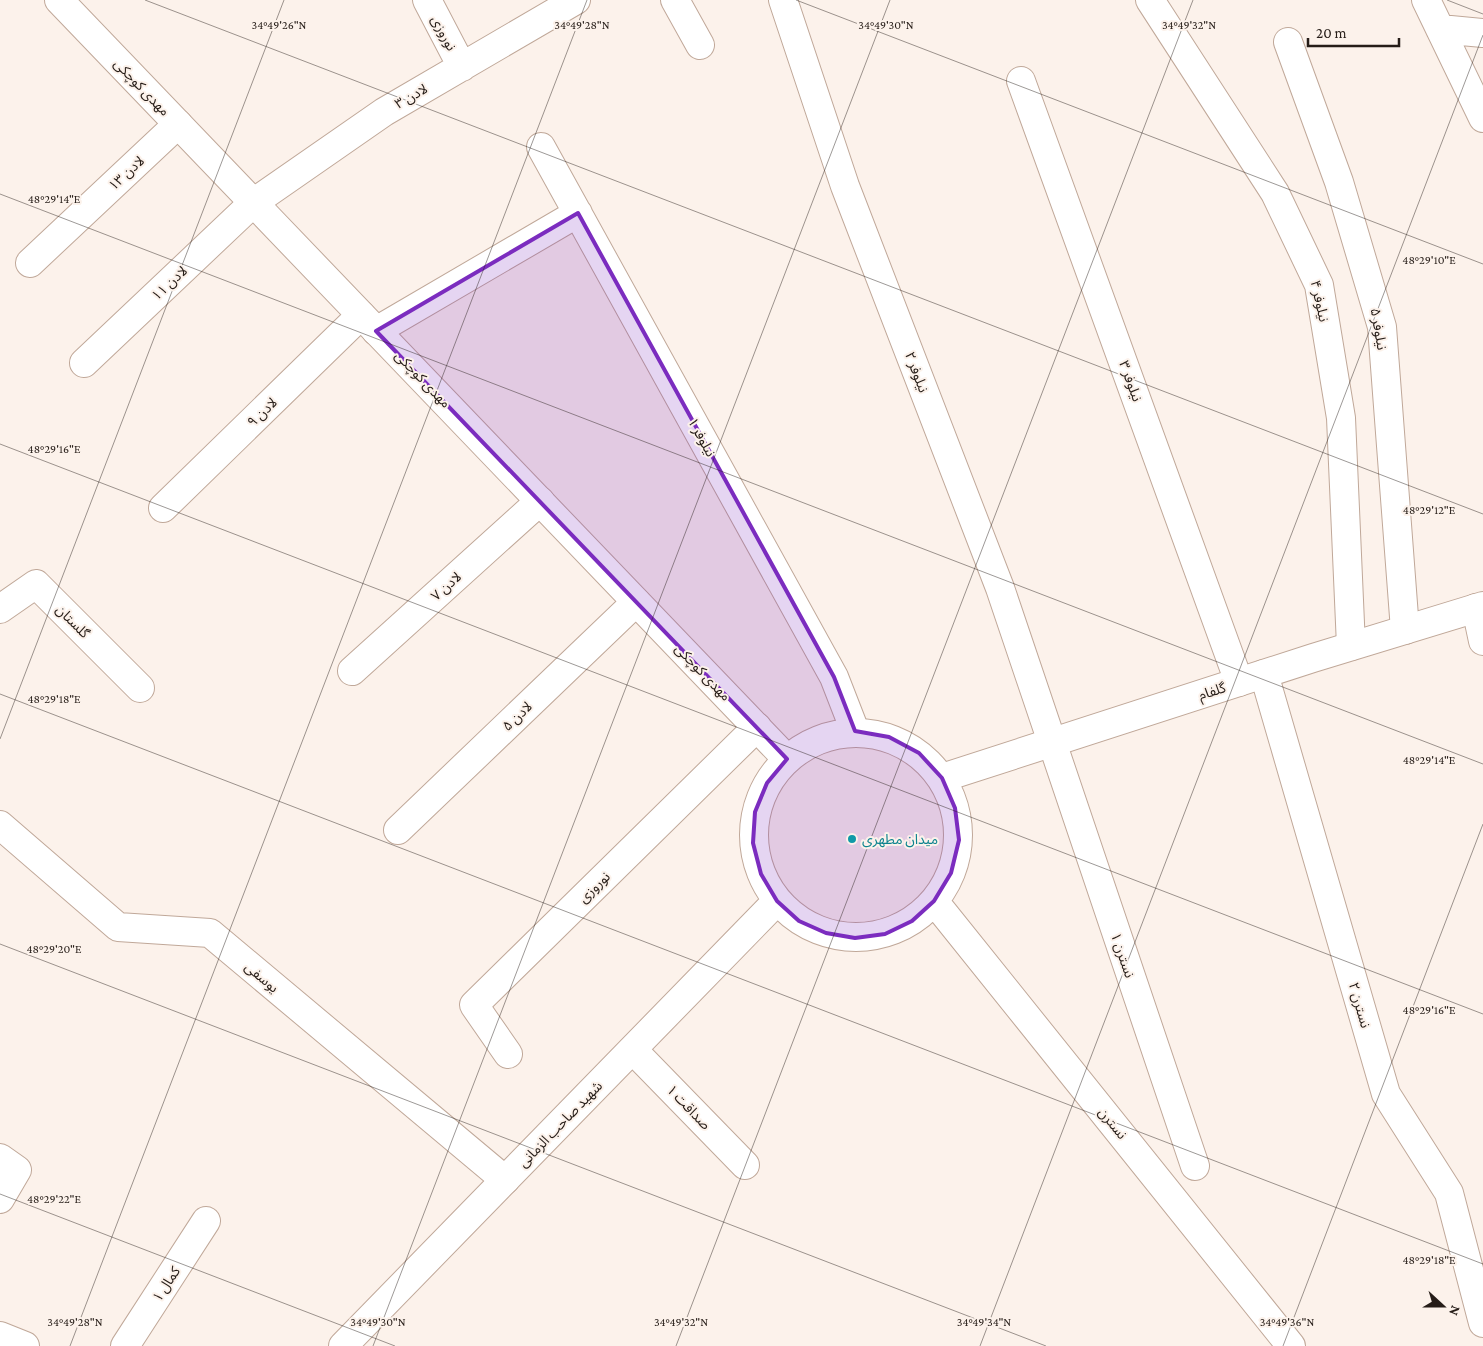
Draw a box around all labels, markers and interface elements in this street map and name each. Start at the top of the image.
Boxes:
street label: نوروزی [427,13,460,54]
scale bar [1308,15,1399,47]
text: 34°49'26"N [252,18,307,32]
text: 34°49'28"N [554,18,610,32]
text: 34°49'30"N [858,18,914,32]
text: 34°49'32"N [1162,18,1216,32]
text: 20 m [1316,25,1347,41]
street label: مهدی کوچکی [109,55,173,120]
street label: لادن ۳ [392,80,431,113]
street label: لادن ۱۳ [105,152,148,194]
text: 48°29'14"E [28,192,81,206]
text: 48°29'10"E [1402,253,1456,267]
street label: لادن ۱۱ [148,262,191,304]
street label: نیلوفر ۴ [1306,279,1333,324]
street label: نیلوفر ۵ [1366,307,1391,352]
street label: مهدی کوچکی [390,347,454,412]
street label: نیلوفر ۲ [901,349,932,395]
street label: نیلوفر ۳ [1115,358,1146,404]
street label: لادن ۹ [244,394,281,431]
street label: نیلوفر ۱ [684,415,719,460]
text: 48°29'16"E [28,442,81,456]
text: 48°29'12"E [1403,503,1456,517]
street label: لادن ۷ [428,568,465,604]
street label: گلستان [52,601,93,642]
street label: مهدی کوچکی [670,640,734,705]
street label: گلفام [1196,679,1229,706]
text: 48°29'18"E [27,692,81,706]
street label: لادن ۵ [499,698,536,735]
text: 48°29'14"E [1403,753,1456,767]
place label: میدان مطهری [862,831,938,848]
marker: میدان مطهری [846,833,858,845]
street label: نوروزی [575,868,614,907]
street label: نسترن ۱ [1107,930,1138,980]
text: 48°29'20"E [26,942,82,956]
street label: یوسفی [241,958,282,996]
street label: نسترن ۲ [1345,980,1374,1030]
text: 48°29'16"E [1403,1003,1456,1017]
street label: شهید صاحب الزمانی [515,1078,606,1171]
street label: صداقت ۱ [664,1081,714,1133]
street label: نسترن [1095,1104,1131,1143]
text: 48°29'22"E [27,1192,81,1206]
text: 48°29'18"E [1402,1253,1456,1267]
street label: کمال ۱ [149,1263,184,1305]
north arrow [1418,1281,1468,1331]
text: N [1446,1303,1464,1318]
text: 34°49'28"N [47,1315,103,1329]
text: 34°49'30"N [350,1315,406,1329]
text: 34°49'32"N [654,1315,708,1329]
text: 34°49'34"N [957,1315,1011,1329]
text: 34°49'36"N [1260,1315,1314,1329]

